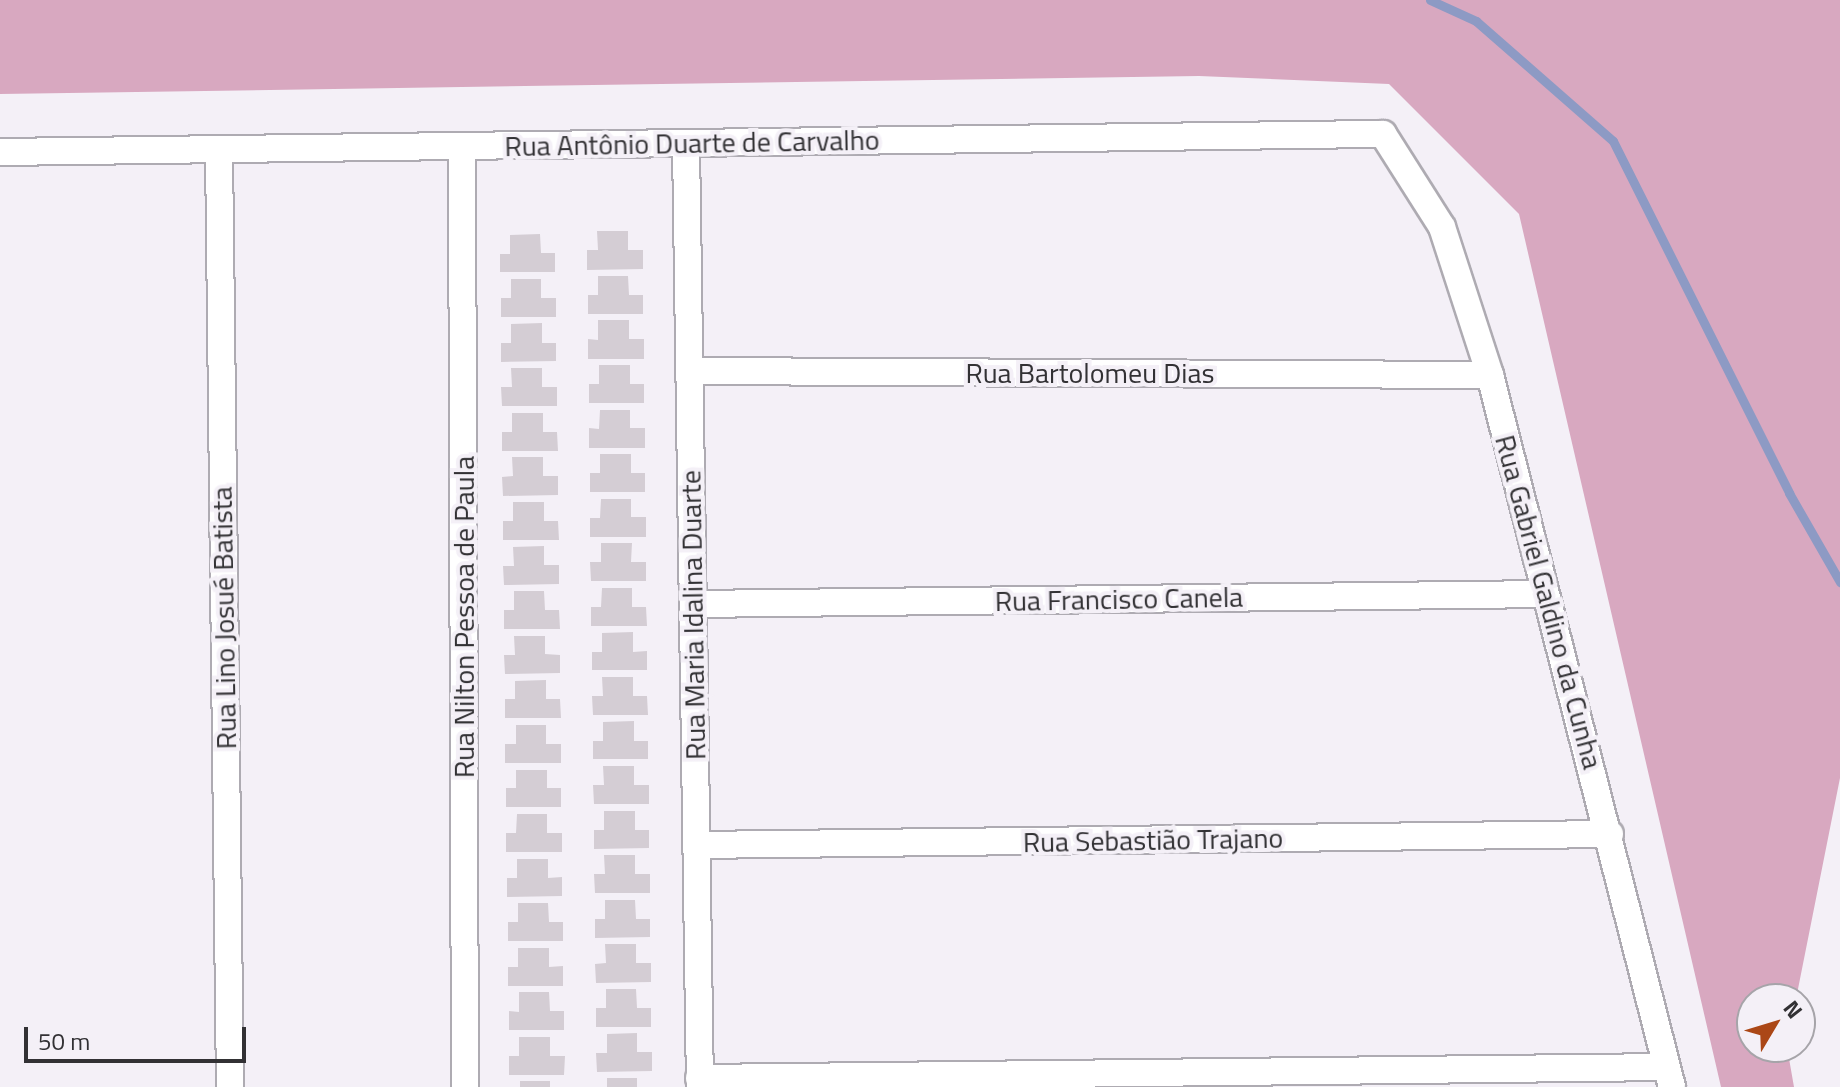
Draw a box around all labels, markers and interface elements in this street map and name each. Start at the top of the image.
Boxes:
street label: Rua Antônio Duarte de Carvalho [504,123,880,163]
street label: Rua Bartolomeu Dias [966,356,1214,390]
street label: Rua Gabriel Galdino da Cunha [1488,431,1610,773]
street label: Rua Nilton Pessoa de Paula [447,456,481,778]
street label: Rua Maria Idalina Duarte [674,470,712,760]
street label: Rua Lino Josué Batista [205,486,243,750]
street label: Rua Francisco Canela [995,580,1243,618]
street label: Rua Sebastião Trajano [1023,821,1283,859]
north arrow [1736,983,1816,1063]
text: N [1775,993,1811,1026]
scale bar [28,1011,250,1061]
text: 50 m [38,1023,90,1059]

